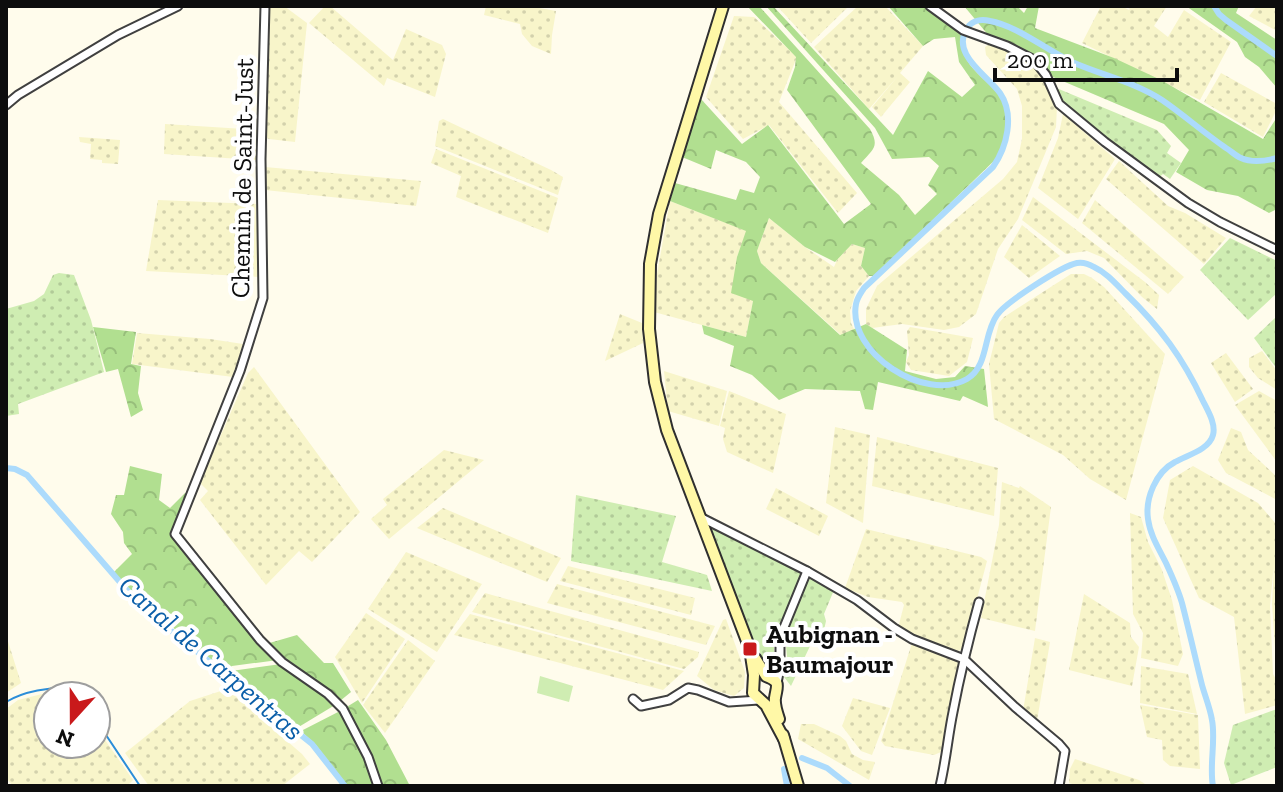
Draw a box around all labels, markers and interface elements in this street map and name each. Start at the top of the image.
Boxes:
scale bar [995,32,1177,82]
text: 200 m [1007,45,1073,74]
street label: Chemin de Saint-Just [224,57,260,298]
water label: Canal de Carpentras [112,569,310,747]
place label: Aubignan - Baumajour [766,618,894,680]
marker: Aubignan - Baumajour [741,640,759,658]
north arrow [32,680,112,760]
text: N [52,723,78,754]

